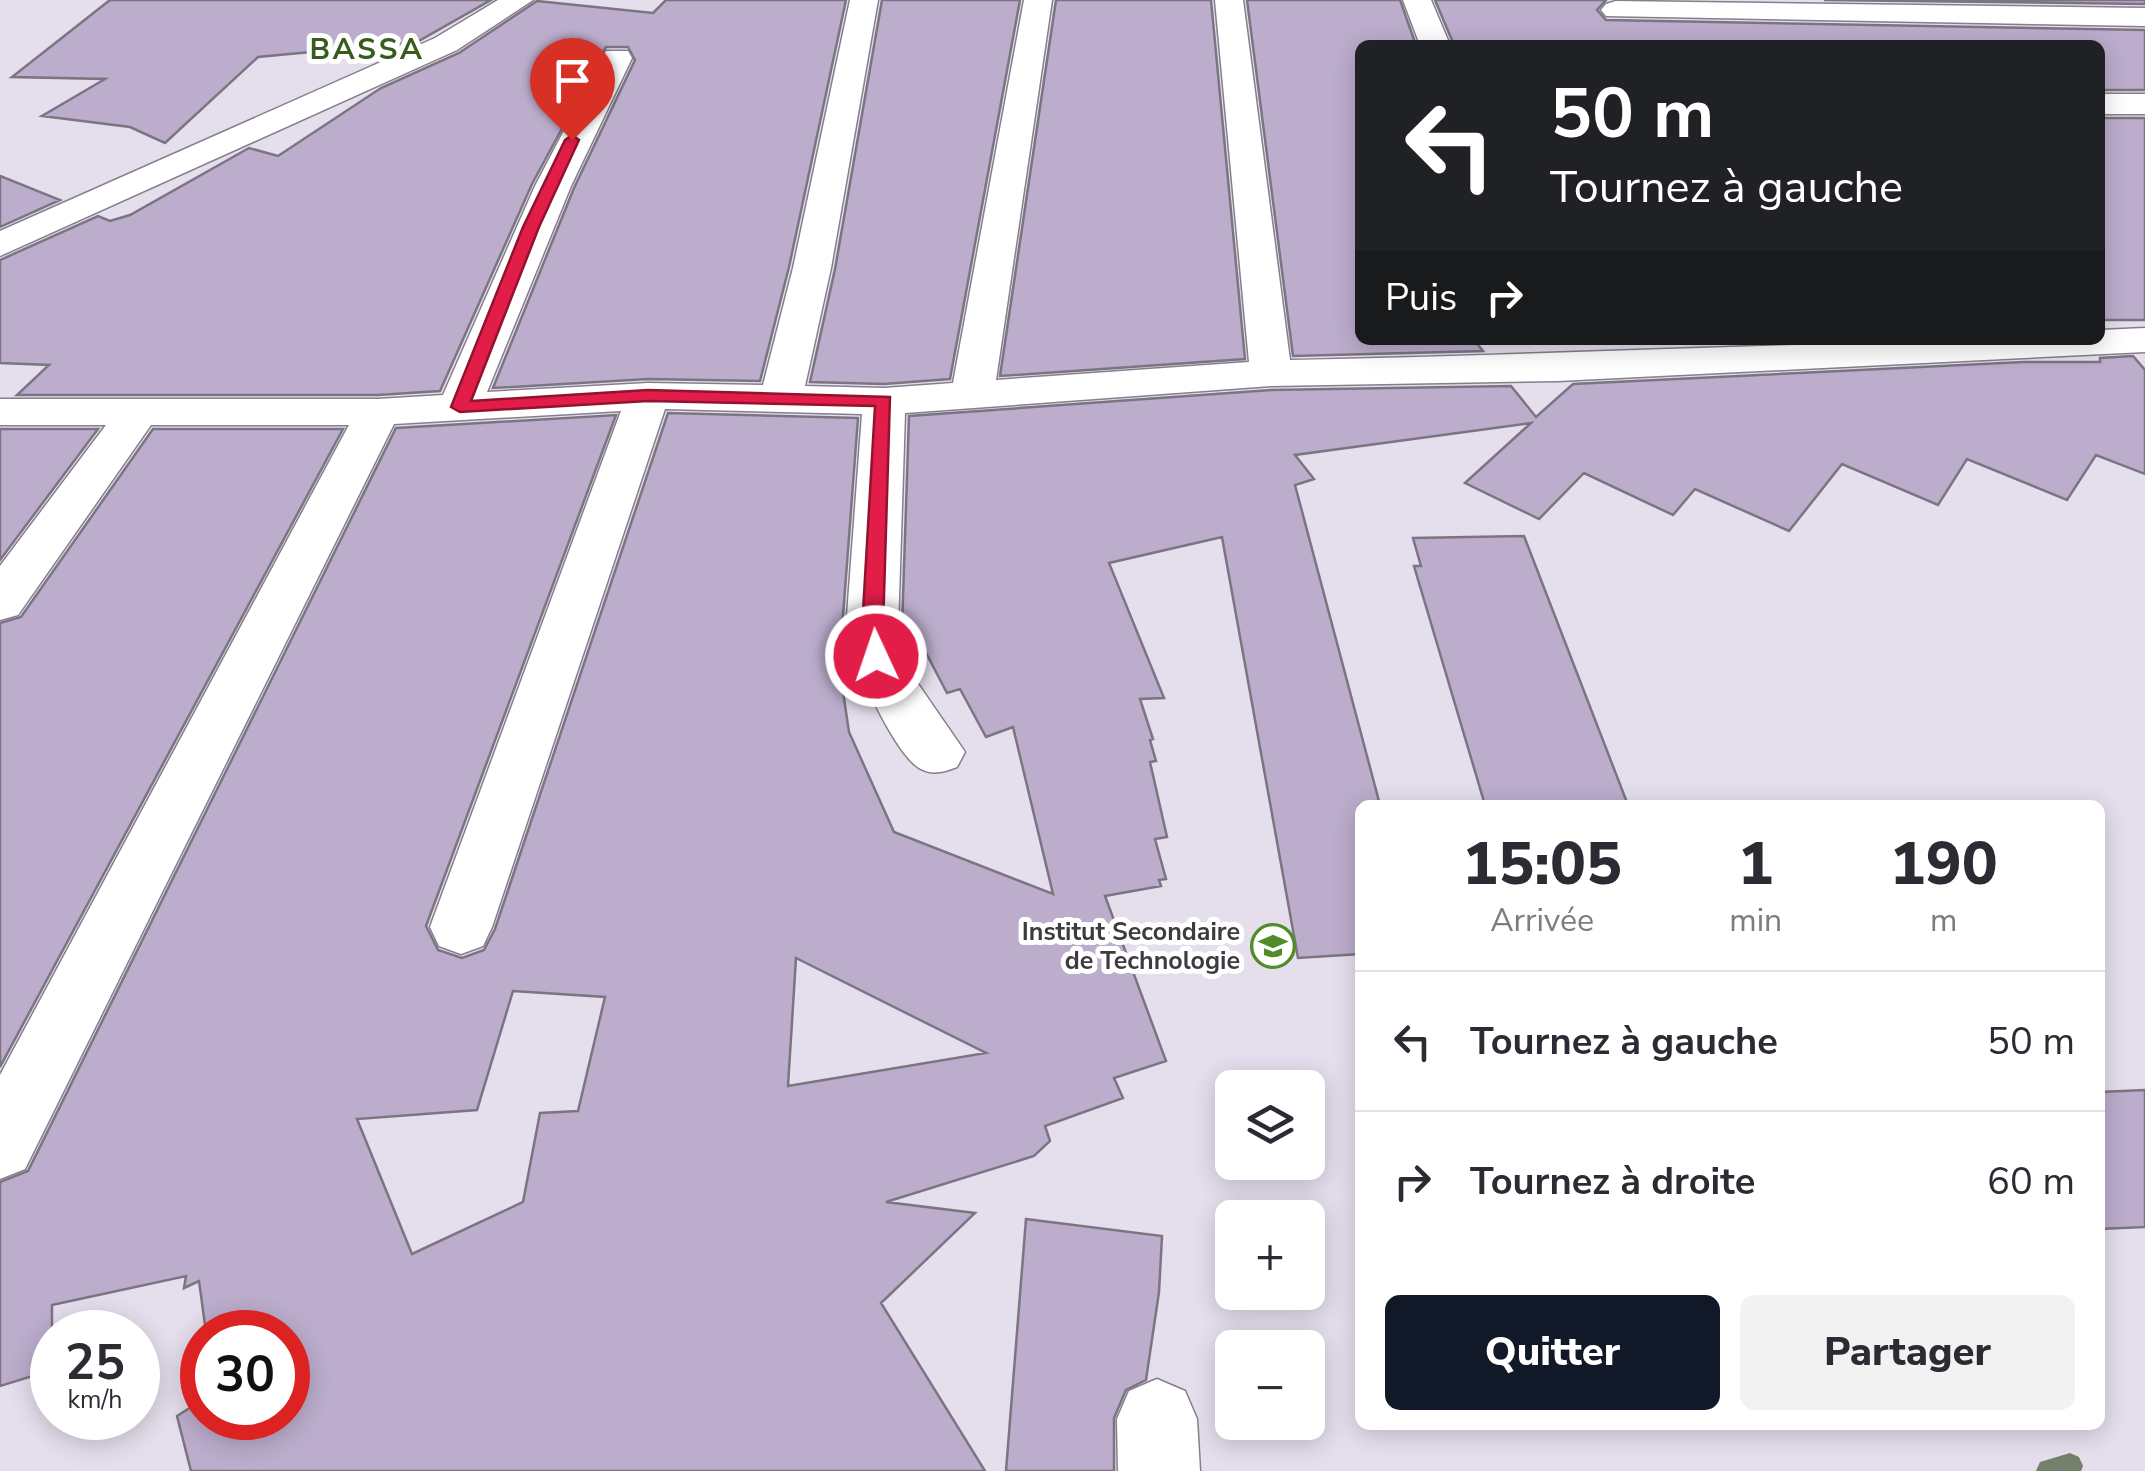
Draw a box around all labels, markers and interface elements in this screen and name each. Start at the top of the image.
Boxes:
district label: BASSA [309,29,425,70]
pin [530,38,615,141]
icon: arrive [545,53,600,108]
text: 50 m [1550,66,1714,162]
icon: left [1385,80,1515,210]
text: Tournez à gauche [1550,157,1903,218]
icon: right [1477,270,1532,325]
text: Puis [1385,272,1457,323]
position arrow [824,604,928,708]
text: 15:05 [1462,823,1622,905]
text: 1 [1738,823,1774,905]
text: 190 [1890,823,1998,905]
text: Arrivée [1490,899,1594,942]
text: min [1729,899,1782,942]
text: m [1930,899,1957,942]
place label: Institut Secondaire de Technologie [1022,915,1240,978]
school or university icon: Institut Secondaire de Technologie [1250,923,1296,969]
icon: left [1385,1014,1440,1069]
text: Tournez à gauche [1470,1016,1778,1067]
text: 50 m [1987,1016,2075,1067]
map controls [1215,1070,1325,1440]
button: layers [1215,1070,1325,1180]
icon: right [1385,1154,1440,1209]
text: Tournez à droite [1470,1156,1755,1207]
text: 60 m [1987,1156,2075,1207]
button: + [1215,1200,1325,1310]
button: Quitter [1385,1295,1720,1410]
button: Partager [1740,1295,2075,1410]
speed limit sign: 30 [180,1310,310,1440]
text: 25 [65,1328,125,1397]
button: − [1215,1330,1325,1440]
text: km/h [67,1383,123,1417]

